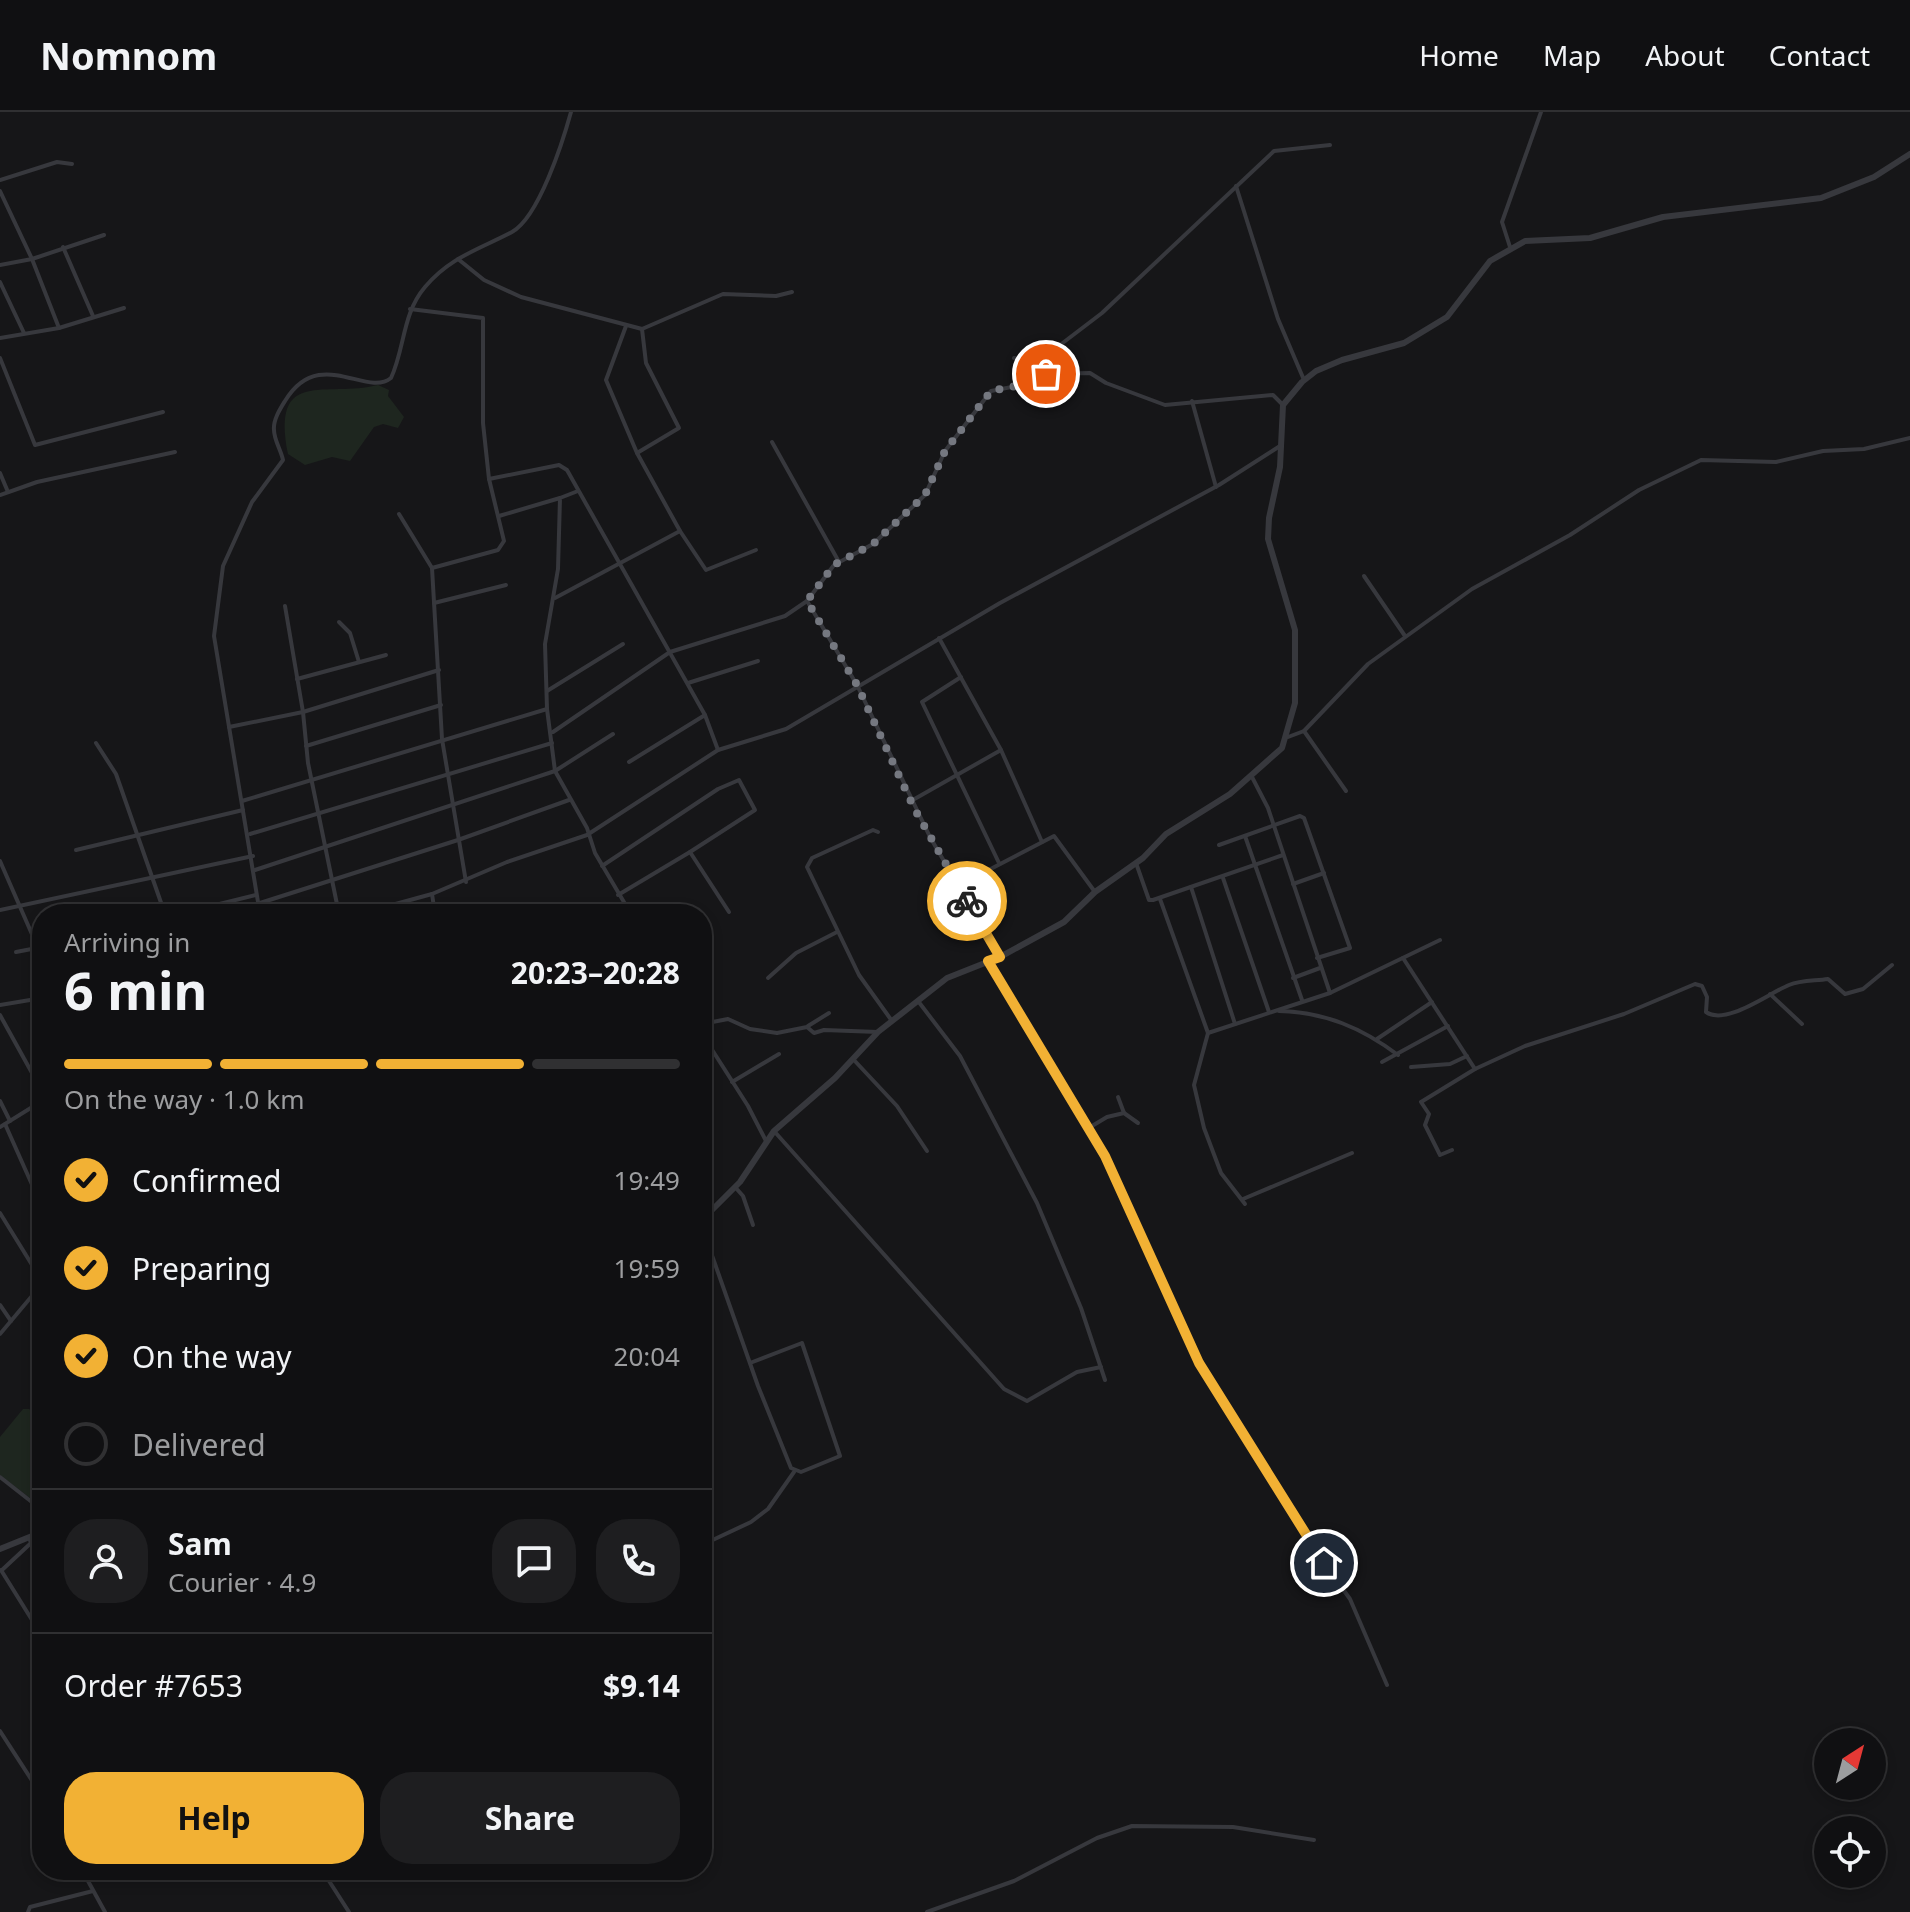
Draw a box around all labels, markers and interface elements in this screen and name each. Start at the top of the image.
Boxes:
text: Nomnom [40,29,217,81]
text: Home [1419,36,1499,74]
text: Map [1543,36,1601,74]
text: About [1645,36,1725,74]
text: Contact [1769,36,1870,74]
pin [1012,340,1080,408]
icon: bag [1024,352,1068,396]
courier [927,861,1007,941]
icon: bike [945,879,989,923]
text: Arriving in [64,924,190,960]
text: 20:23–20:28 [511,952,680,993]
text: 6 min [64,954,207,1025]
text: On the way · 1.0 km [64,1081,304,1117]
icon: check [64,1158,108,1202]
text: Confirmed [132,1160,282,1201]
text: 19:49 [614,1162,680,1198]
icon: check [64,1246,108,1290]
text: Preparing [132,1248,271,1289]
text: 19:59 [614,1250,680,1286]
icon: check [64,1334,108,1378]
text: On the way [132,1336,292,1377]
text: 20:04 [614,1338,680,1374]
text: Delivered [132,1424,266,1465]
button: person [64,1519,148,1603]
button: chat [492,1519,576,1603]
button: phone [596,1519,680,1603]
text: Sam [168,1523,232,1564]
pin [1290,1529,1358,1597]
icon: home [1302,1541,1346,1585]
text: Courier · 4.9 [168,1564,316,1600]
text: Order #7653 [64,1665,243,1706]
text: $9.14 [603,1665,680,1706]
north arrow [1814,1728,1886,1800]
map controls [1814,1728,1886,1888]
button: Help [64,1772,364,1864]
button: Share [380,1772,680,1864]
button: locate [1814,1816,1886,1888]

